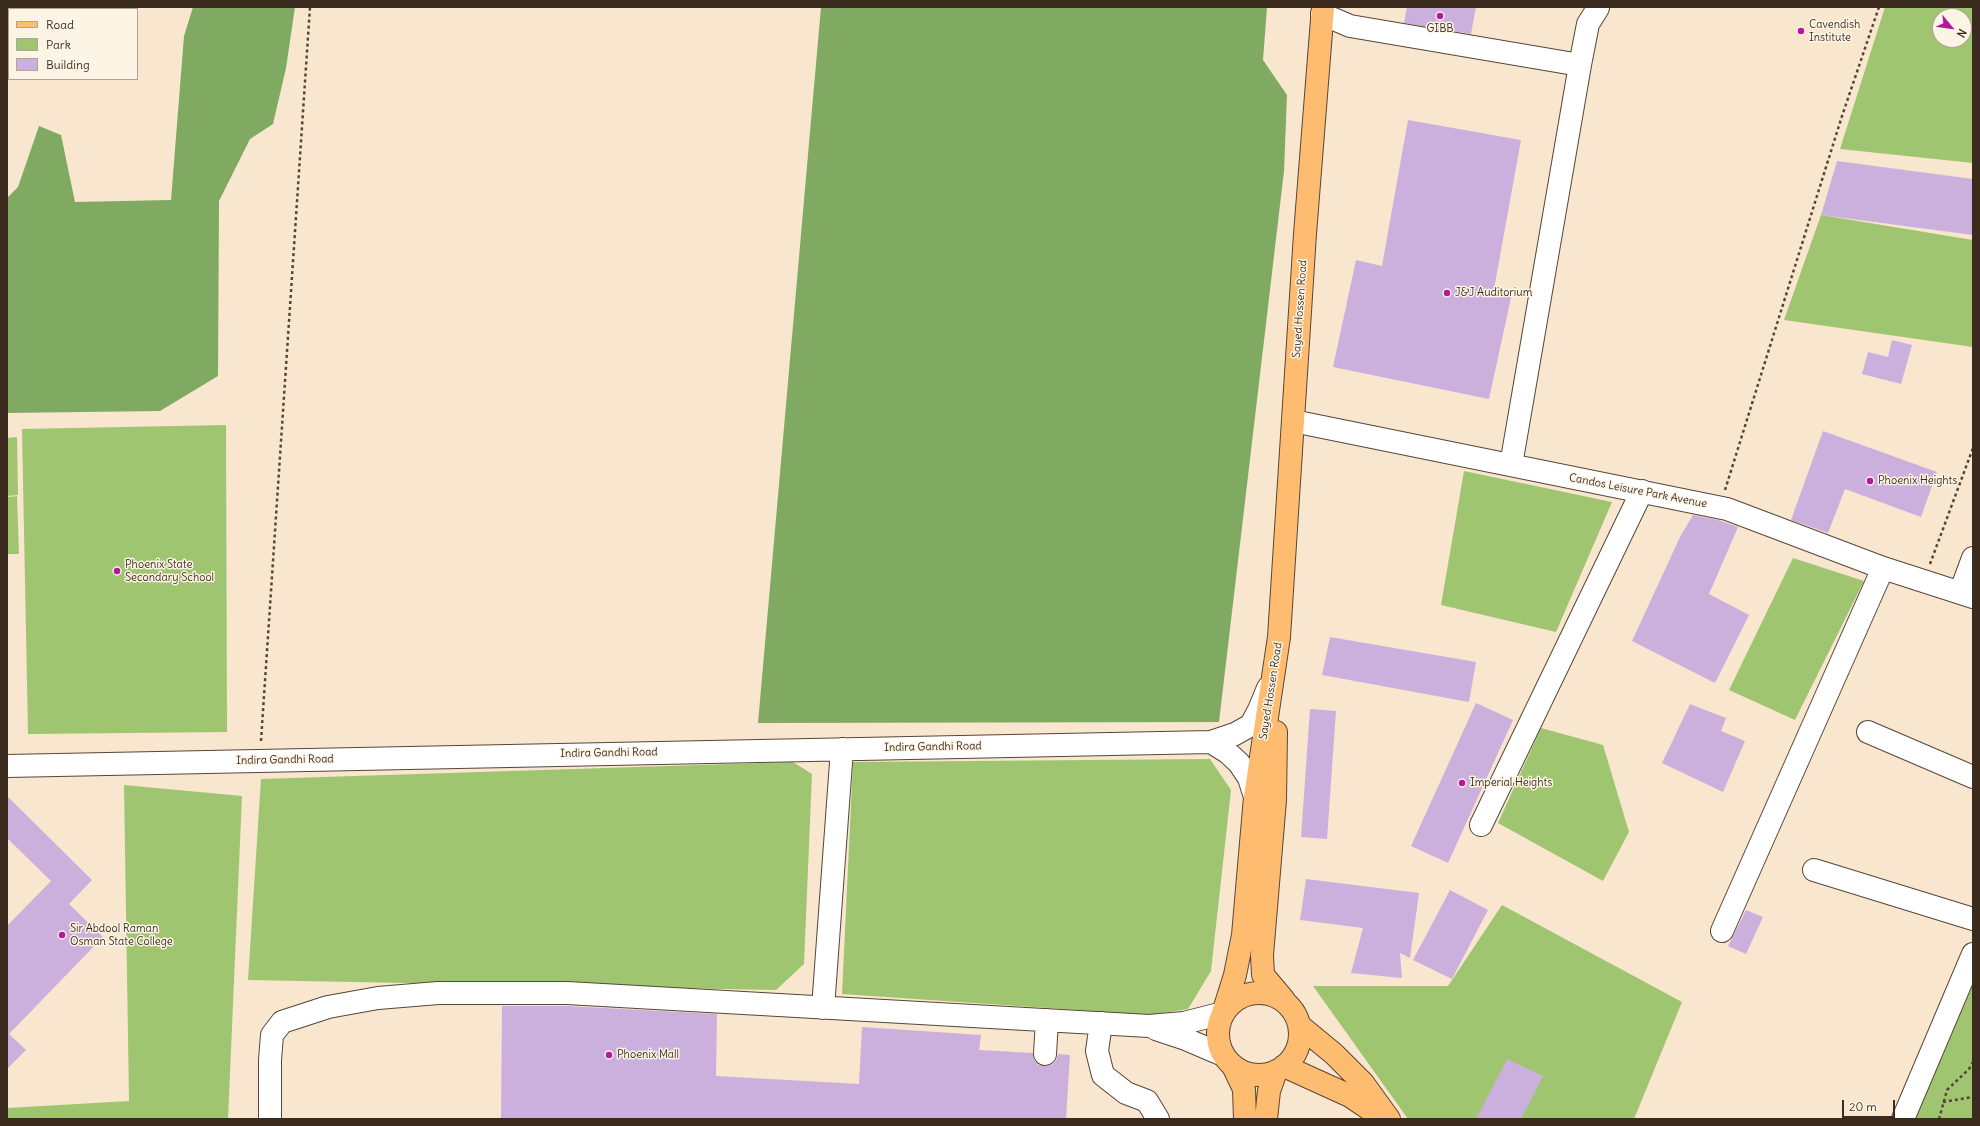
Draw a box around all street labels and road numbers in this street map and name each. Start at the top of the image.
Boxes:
street label: Sayed Hossen Road [1290,259,1310,359]
street label: Candos Leisure Park Avenue [1568,471,1708,511]
street label: Sayed Hossen Road [1257,641,1285,741]
street label: Indira Gandhi Road [884,740,982,754]
street label: Indira Gandhi Road [560,746,658,760]
street label: Indira Gandhi Road [236,753,334,767]

